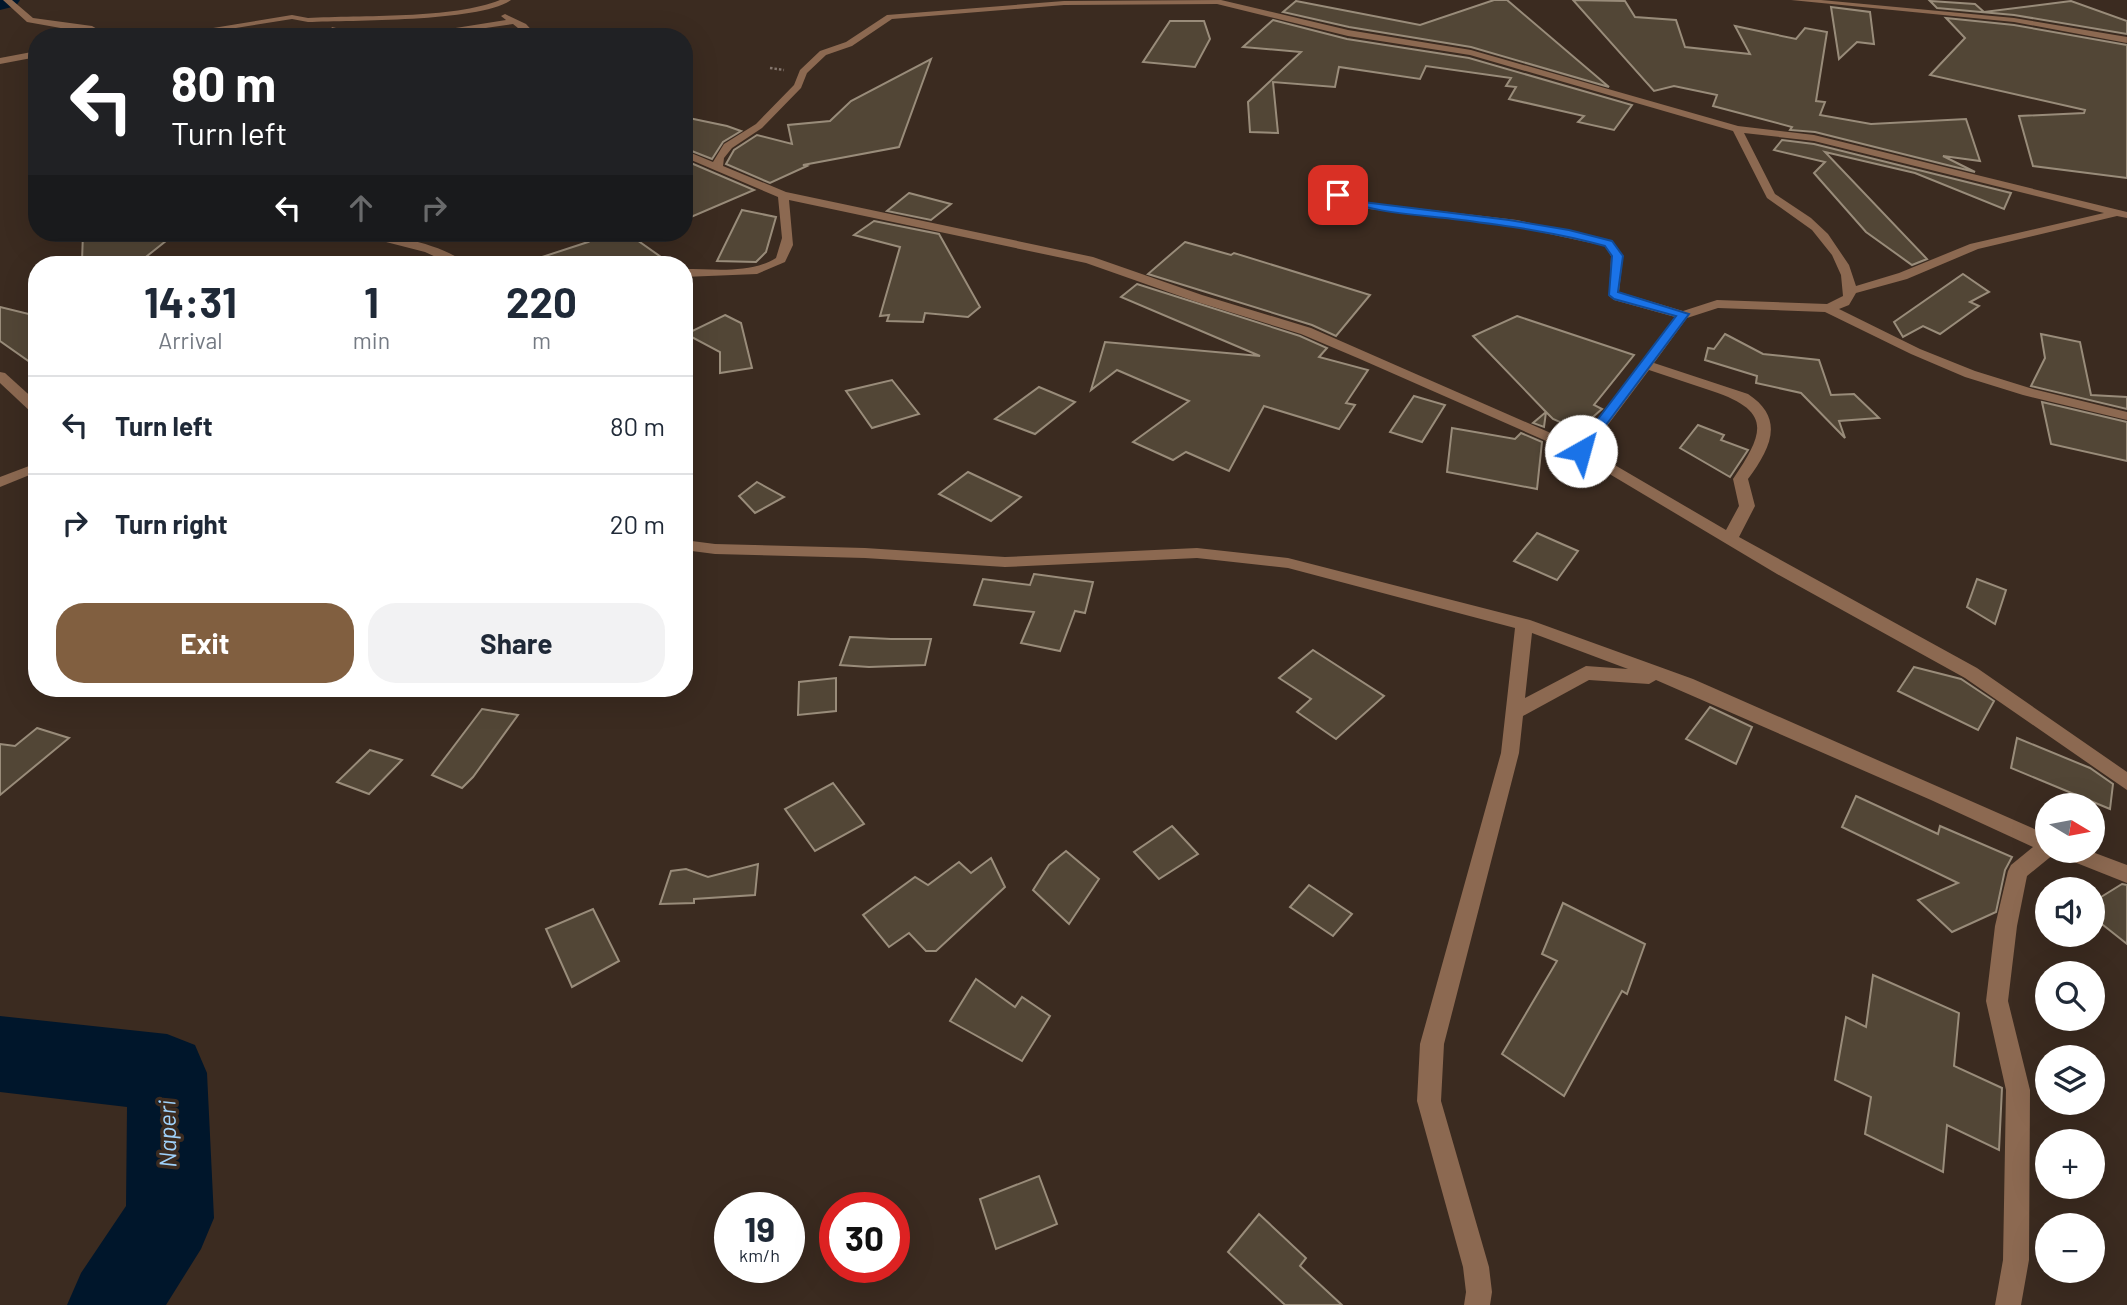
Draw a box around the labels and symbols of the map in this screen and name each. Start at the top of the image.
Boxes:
pin [1308,165,1368,225]
position arrow [1544,414,1618,488]
north arrow [2035,793,2105,863]
water label: Naperi [151,1100,182,1168]
speed limit sign: 30 [819,1192,910,1283]

